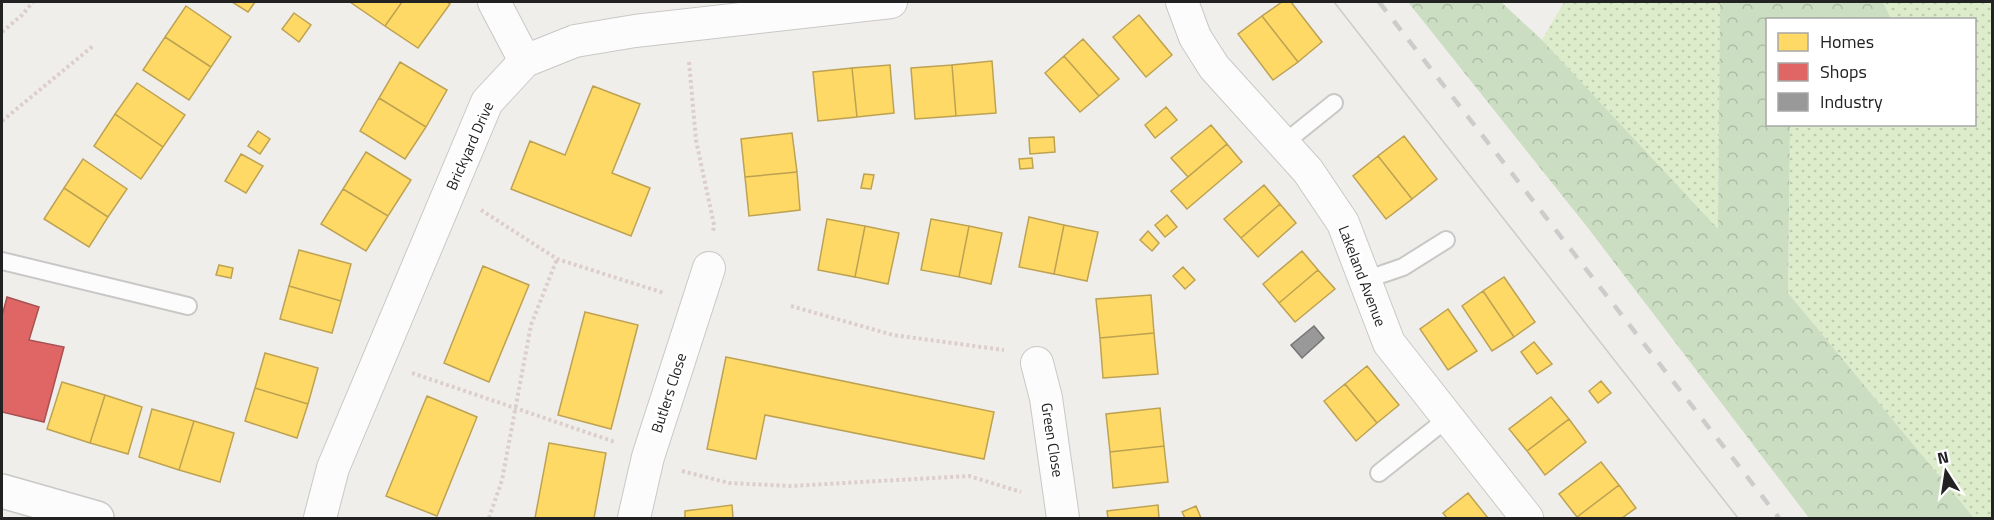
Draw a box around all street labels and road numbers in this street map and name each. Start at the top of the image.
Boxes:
street label: Brickyard Drive [440,98,499,194]
street label: Lakeland Avenue [1333,222,1392,330]
street label: Butlers Close [645,350,692,436]
street label: Green Close [1035,401,1070,479]

